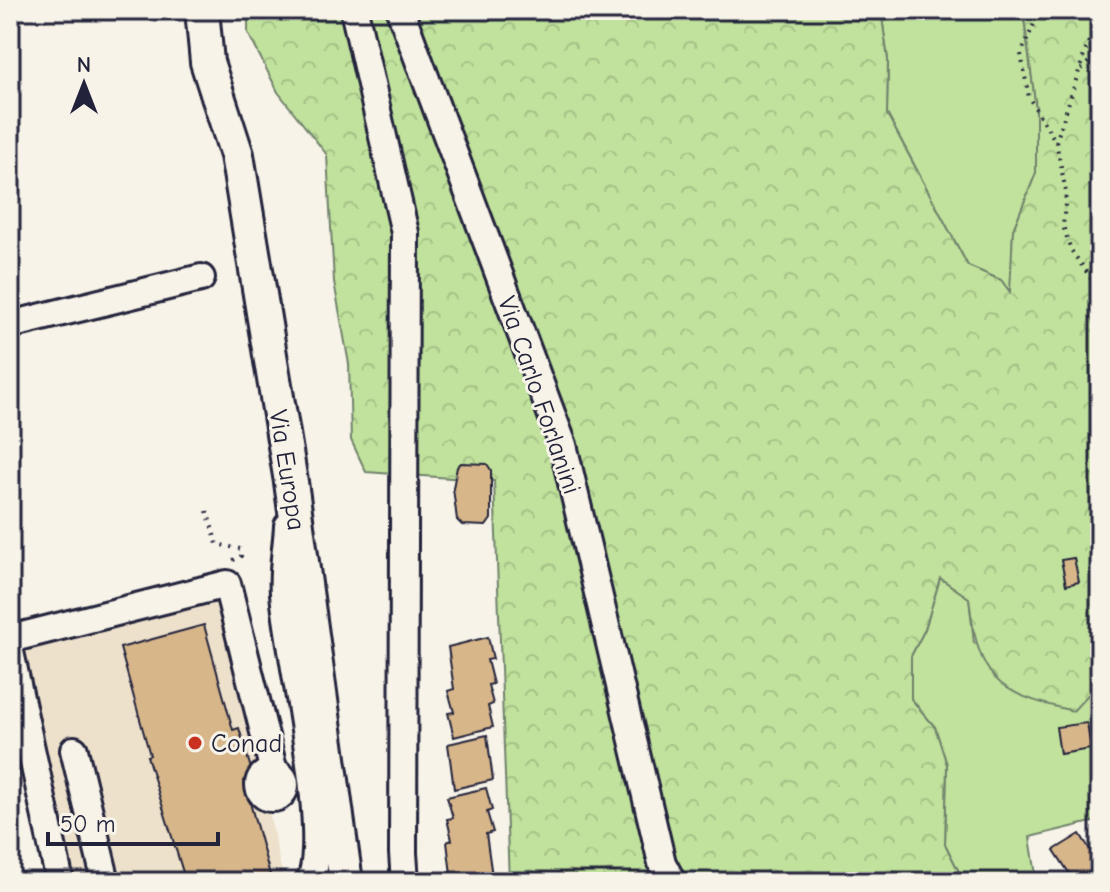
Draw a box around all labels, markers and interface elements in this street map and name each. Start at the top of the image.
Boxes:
north arrow [44,44,124,124]
text: N [77,52,91,78]
street label: Via Carlo Forlanini [491,293,587,498]
street label: Via Europa [263,408,311,533]
place label: Conad [211,729,282,759]
marker: Conad [186,734,204,752]
scale bar [48,796,218,846]
text: 50 m [60,810,116,838]

